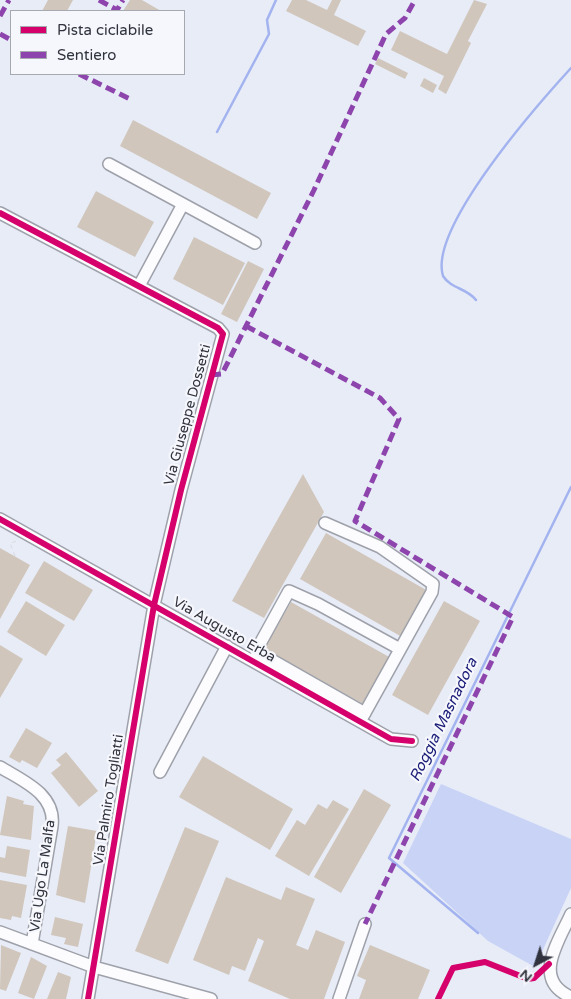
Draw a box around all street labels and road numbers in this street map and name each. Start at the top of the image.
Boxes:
street label: Via Giuseppe Dossetti [161,343,215,487]
street label: Via Augusto Erba [170,594,278,666]
street label: Via Palmiro Togliatti [90,733,128,867]
street label: Via Ugo La Malfa [27,819,59,933]

